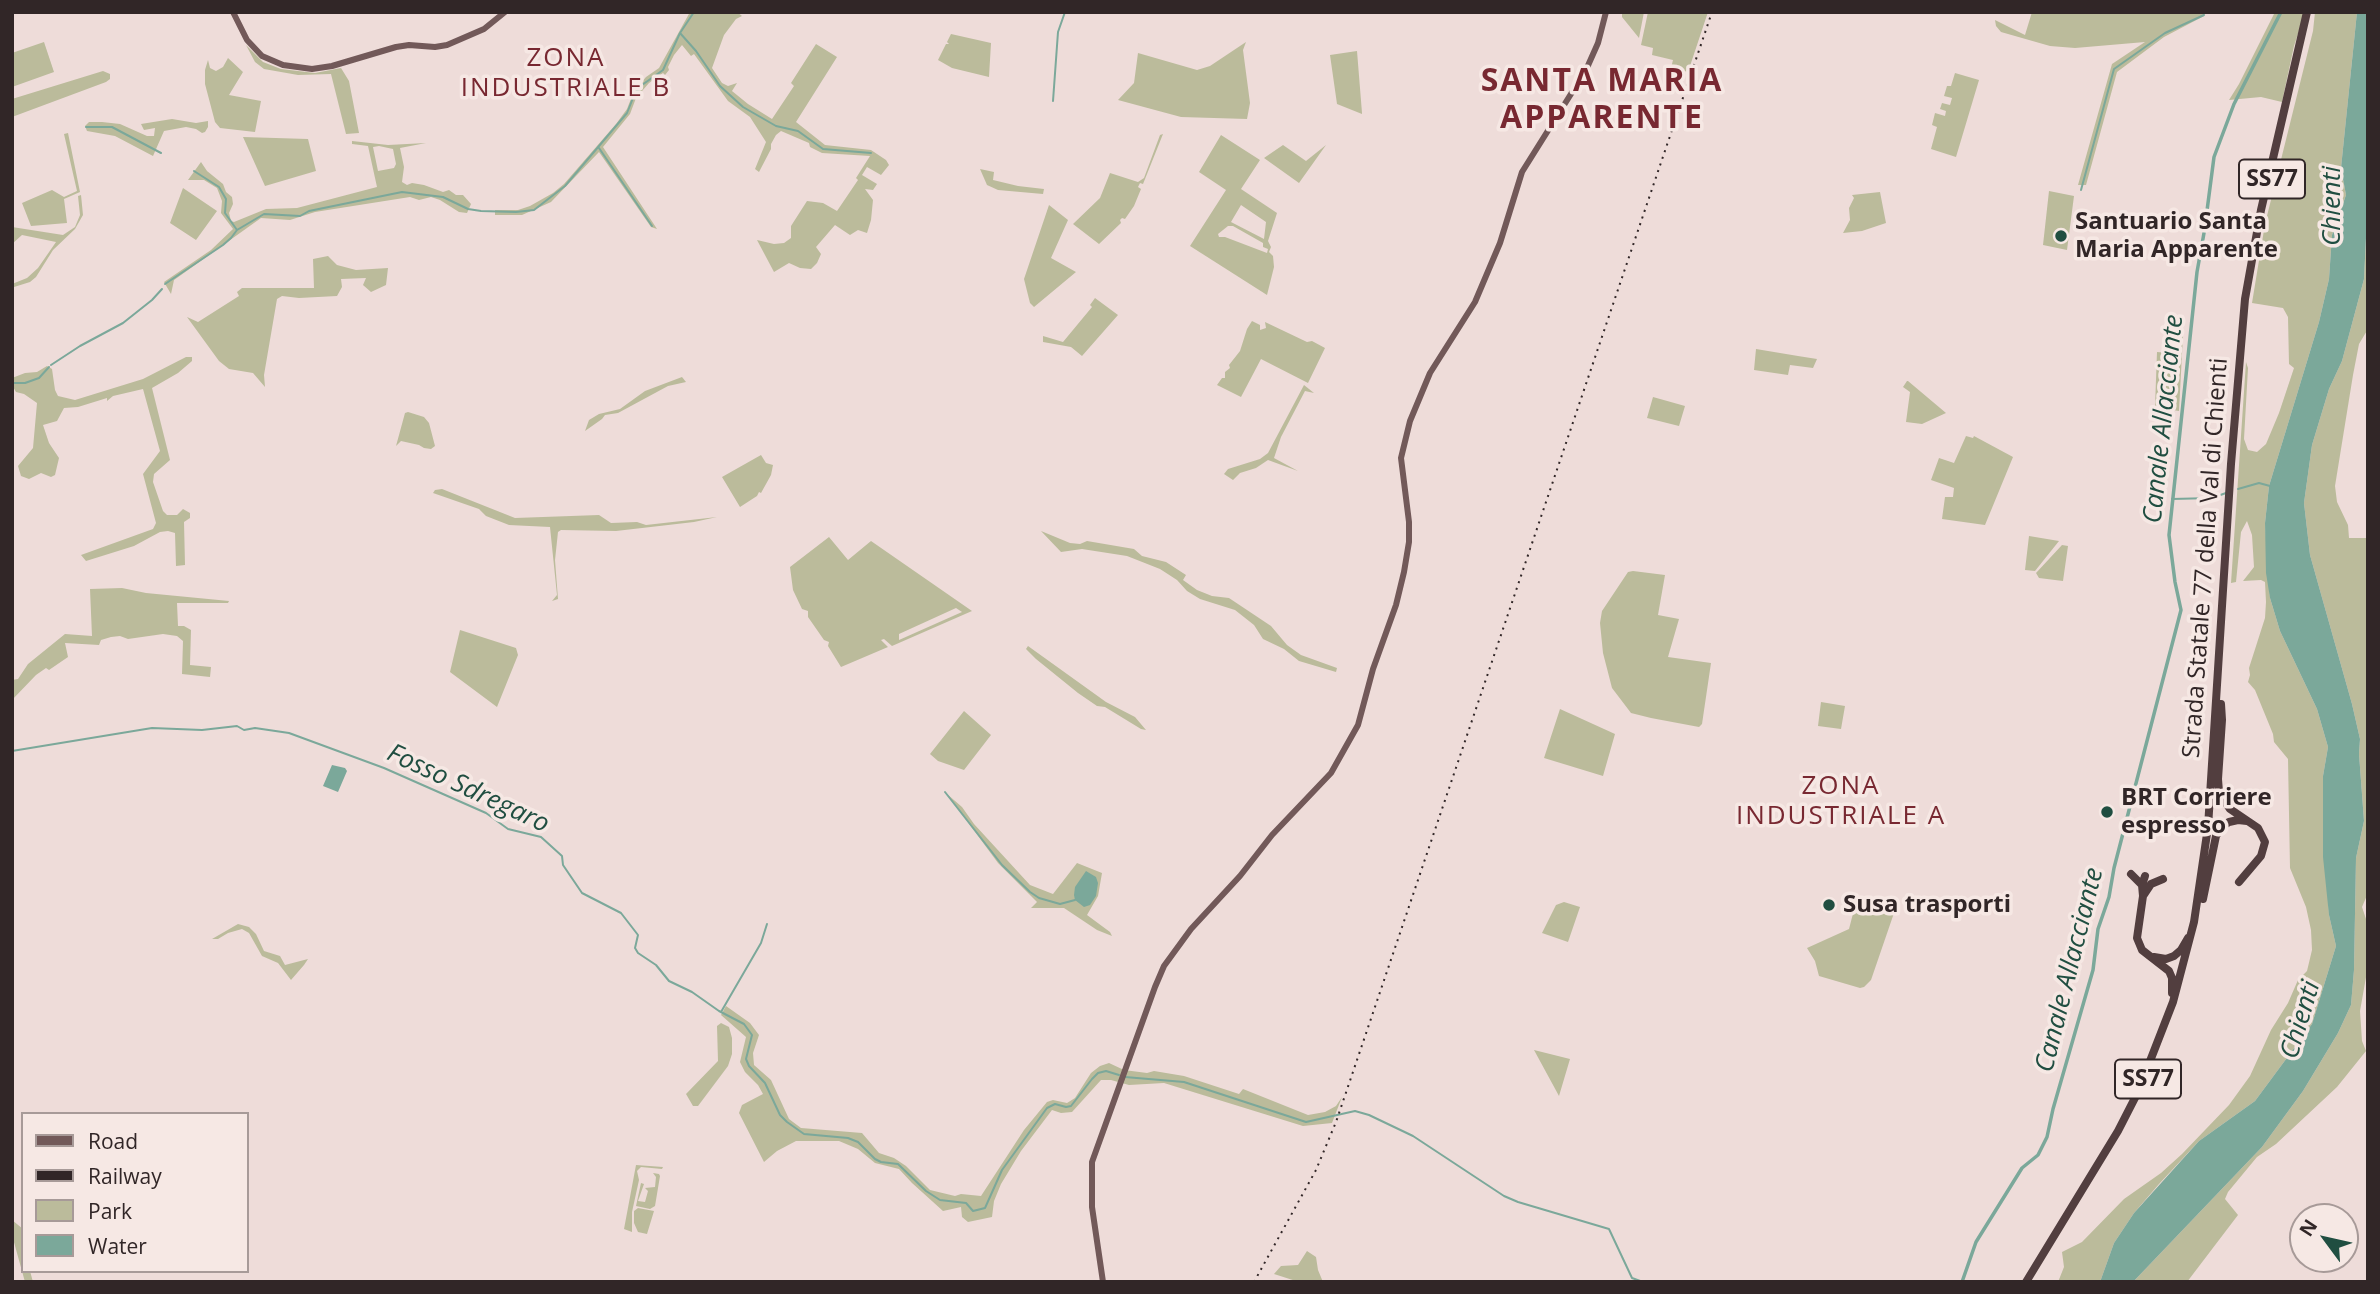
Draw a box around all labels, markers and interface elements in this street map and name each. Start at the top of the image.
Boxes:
district label: ZONA INDUSTRIALE B [462,43,670,104]
district label: SANTA MARIA APPARENTE [1482,63,1722,138]
road number: SS77 [2239,160,2305,198]
water label: Chienti [2317,166,2349,246]
place label: Santuario Santa Maria Apparente [2075,208,2278,264]
marker: Santuario Santa Maria Apparente [2053,228,2069,244]
water label: Canale Allacciante [2138,313,2190,525]
street label: Strada Statale 77 della Val di Chienti [2178,357,2234,759]
water label: Fosso Sdregaro [382,738,554,840]
district label: ZONA INDUSTRIALE A [1738,771,1944,832]
place label: BRT Corriere espresso [2121,784,2272,840]
marker: BRT Corriere espresso [2099,804,2115,820]
water label: Canale Allacciante [2030,865,2110,1075]
place label: Susa trasporti [1843,891,2011,919]
marker: Susa trasporti [1821,897,1837,913]
water label: Chienti [2274,977,2328,1063]
road number: SS77 [2115,1060,2181,1098]
legend [21,1112,248,1273]
text: Road [88,1127,138,1155]
text: Railway [88,1162,162,1190]
text: Park [88,1197,132,1225]
north arrow [2289,1203,2359,1273]
text: N [2293,1214,2323,1241]
text: Water [88,1232,147,1260]

